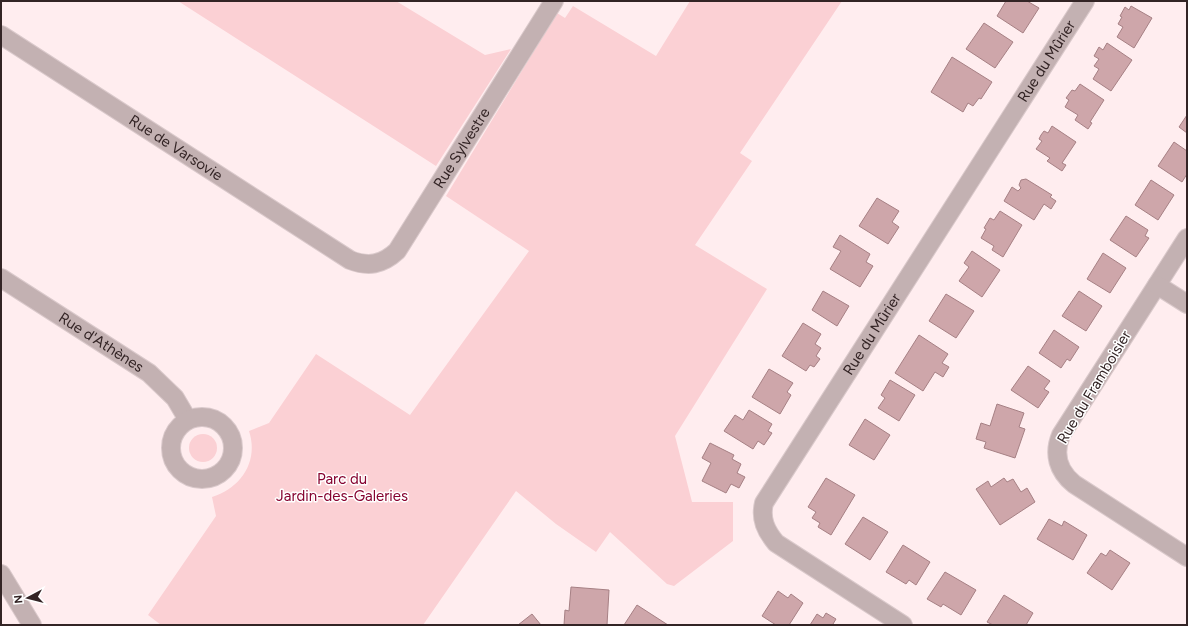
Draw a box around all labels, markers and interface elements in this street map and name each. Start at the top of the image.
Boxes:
street label: Rue du Mûrier [1014,17,1079,106]
street label: Rue Sylvestre [430,104,494,192]
street label: Rue de Varsovie [126,111,226,185]
street label: Rue du Mûrier [839,290,905,378]
street label: Rue d'Athènes [55,308,147,376]
street label: Rue du Framboisier [1053,327,1135,447]
park label: Parc du Jardin-des-Galeries [276,470,408,505]
north arrow [8,578,48,618]
text: N [12,594,26,604]

